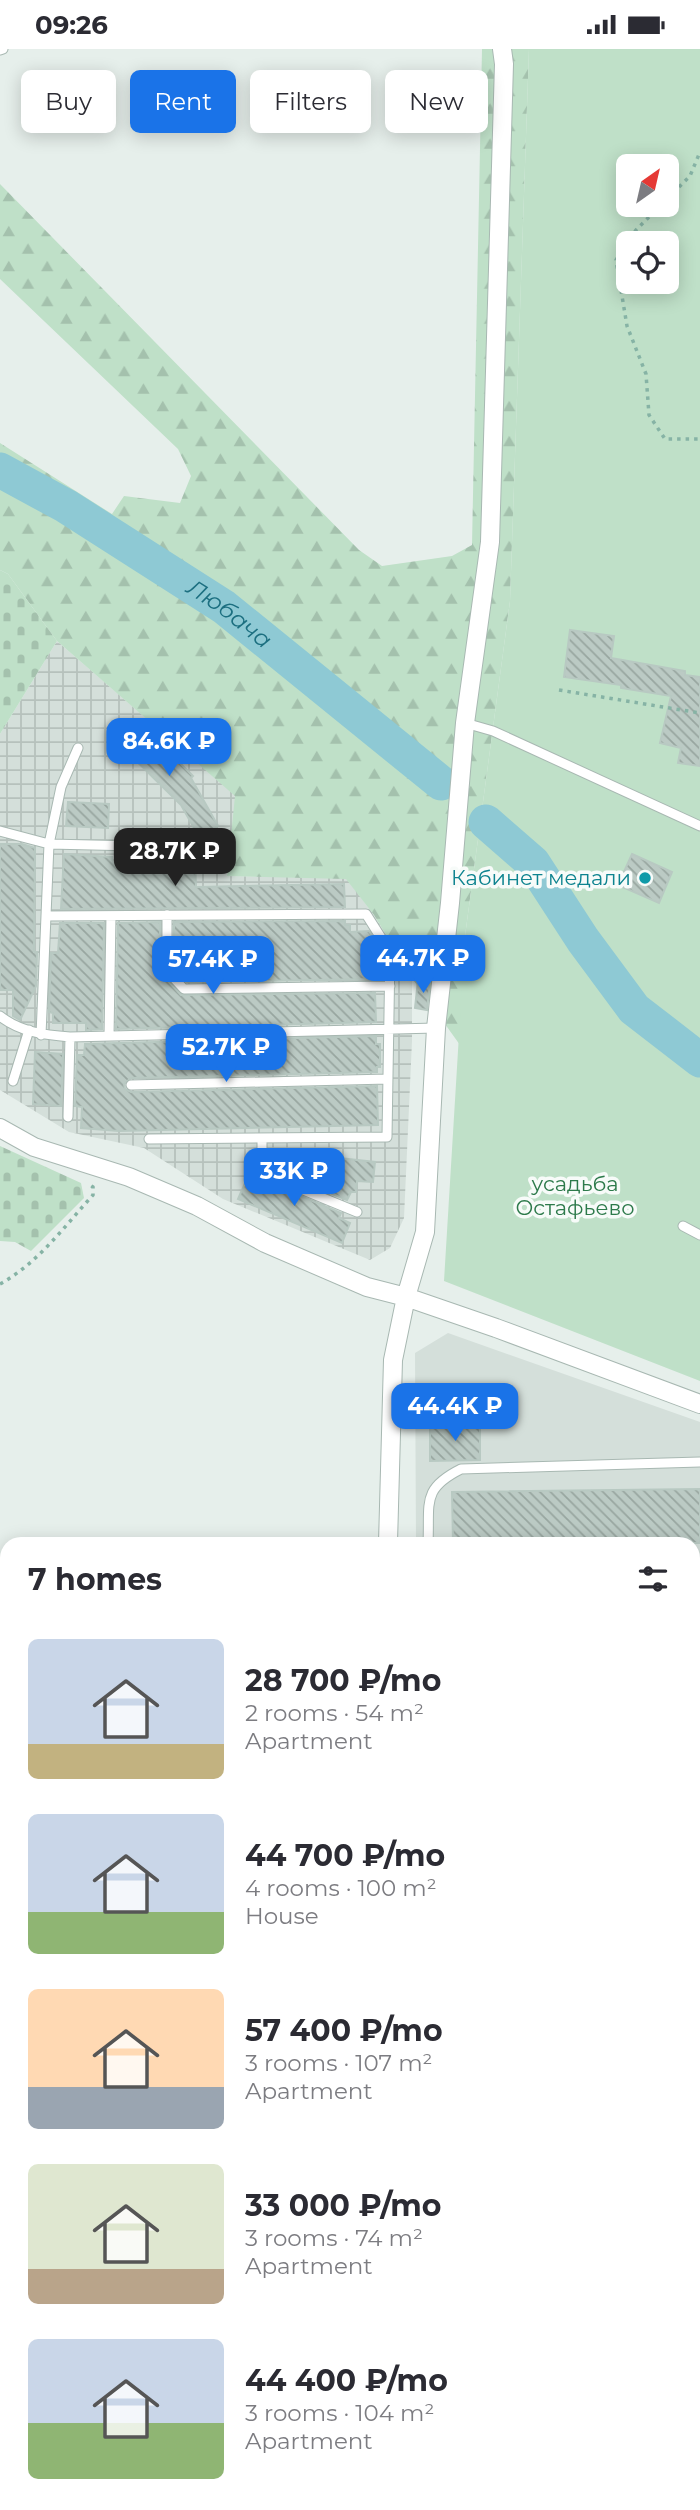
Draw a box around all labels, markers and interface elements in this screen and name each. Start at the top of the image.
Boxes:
text: 09:26 [35,9,108,41]
chip: Buy [21,70,116,133]
chip: Rent [130,70,236,133]
chip: Filters [250,70,371,133]
chip: New [385,70,488,133]
north arrow [616,154,679,217]
map controls [616,154,679,294]
button: locate [616,231,679,294]
water label: Любача [181,572,278,654]
pin: 84.6K ₽ [104,719,234,778]
text: 84.6K ₽ [122,727,216,755]
pin: 28.7K ₽ [110,829,240,888]
text: 28.7K ₽ [130,837,220,865]
place label: Кабинет медали [451,865,631,890]
marker: Кабинет медали [637,870,653,886]
pin: 44.7K ₽ [358,935,488,995]
pin: 57.4K ₽ [148,937,278,996]
text: 44.7K ₽ [376,944,470,972]
text: 57.4K ₽ [168,945,258,973]
pin: 52.7K ₽ [161,1025,291,1084]
text: 52.7K ₽ [182,1033,270,1061]
pin: 33K ₽ [245,1149,343,1208]
text: 33K ₽ [260,1157,328,1185]
park label: усадьба Остафьево [515,1171,635,1220]
pin: 44.4K ₽ [390,1383,520,1443]
text: 44.4K ₽ [407,1392,503,1420]
icon: filters [634,1560,672,1598]
text: 7 homes [28,1561,162,1598]
text: 28 700 ₽/mo [245,1662,441,1699]
icon: home [84,1667,168,1751]
text: 2 rooms · 54 m² [245,1699,424,1727]
text: Apartment [245,1727,373,1755]
text: 44 700 ₽/mo [245,1837,445,1874]
icon: home [84,1842,168,1926]
text: 4 rooms · 100 m² [245,1874,437,1902]
text: House [245,1902,319,1930]
text: 57 400 ₽/mo [245,2012,443,2049]
icon: home [84,2017,168,2101]
text: 3 rooms · 107 m² [245,2049,432,2077]
text: Apartment [245,2077,373,2105]
text: 33 000 ₽/mo [245,2187,442,2224]
icon: home [84,2192,168,2276]
text: 3 rooms · 74 m² [245,2224,423,2252]
text: Apartment [245,2252,373,2280]
text: 44 400 ₽/mo [245,2362,448,2399]
icon: home [84,2367,168,2451]
text: 3 rooms · 104 m² [245,2399,434,2427]
text: Apartment [245,2427,373,2455]

